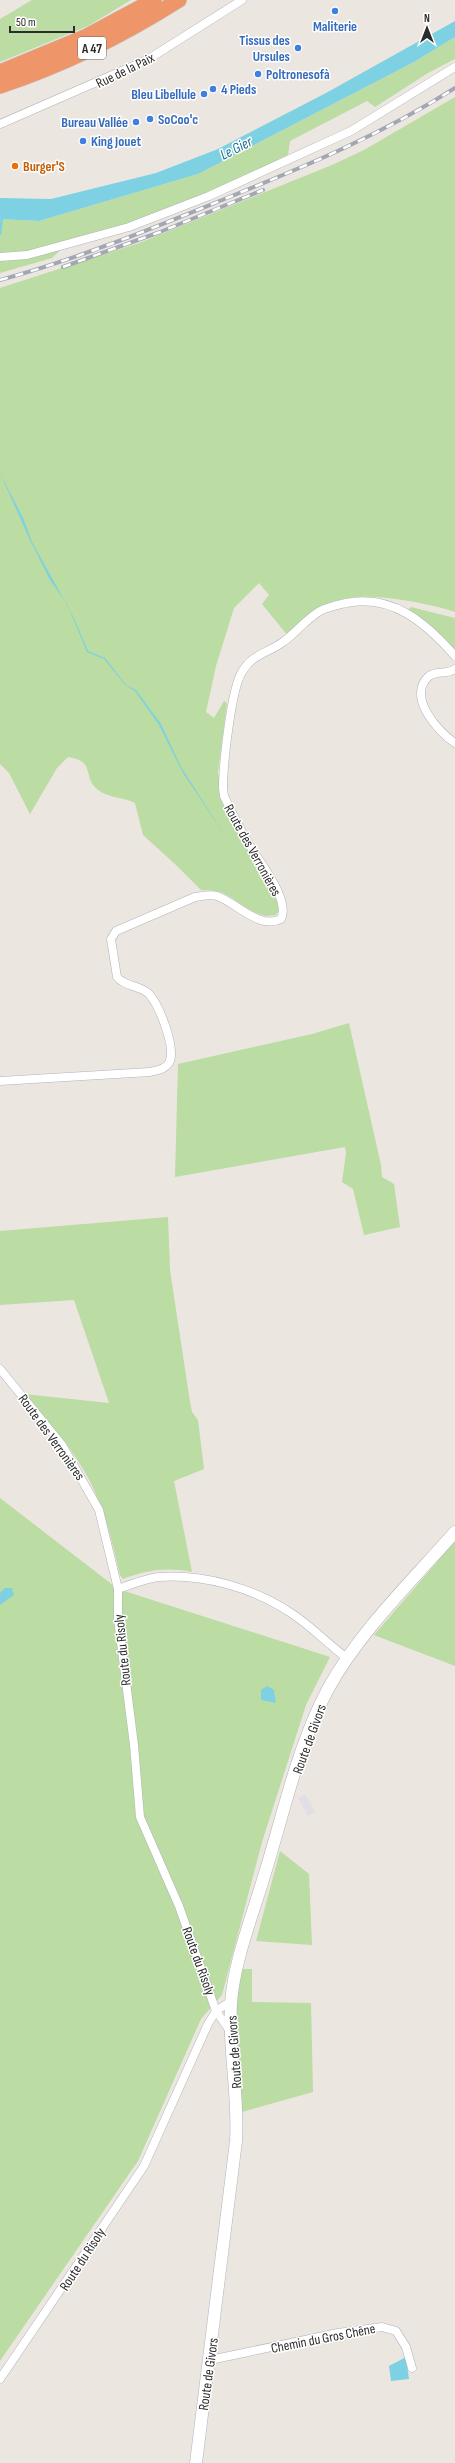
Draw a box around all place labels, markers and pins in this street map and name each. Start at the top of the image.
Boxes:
marker: Maliterie [330,6,340,16]
place label: Maliterie [313,18,357,35]
place label: Tissus des Ursules [239,32,290,65]
marker: Tissus des Ursules [293,43,303,53]
place label: Poltronesofà [266,66,330,83]
marker: Poltronesofà [253,69,263,79]
place label: 4 Pieds [221,81,256,98]
marker: 4 Pieds [208,84,218,94]
place label: Bleu Libellule [131,86,196,103]
marker: Bleu Libellule [199,89,209,99]
place label: SoCoo'c [158,111,198,128]
place label: Bureau Vallée [61,114,128,131]
marker: SoCoo'c [145,114,155,124]
marker: Bureau Vallée [131,117,141,127]
place label: King Jouet [91,133,141,150]
marker: King Jouet [78,136,88,146]
place label: Burger'S [23,158,65,175]
marker: Burger'S [10,161,20,171]

